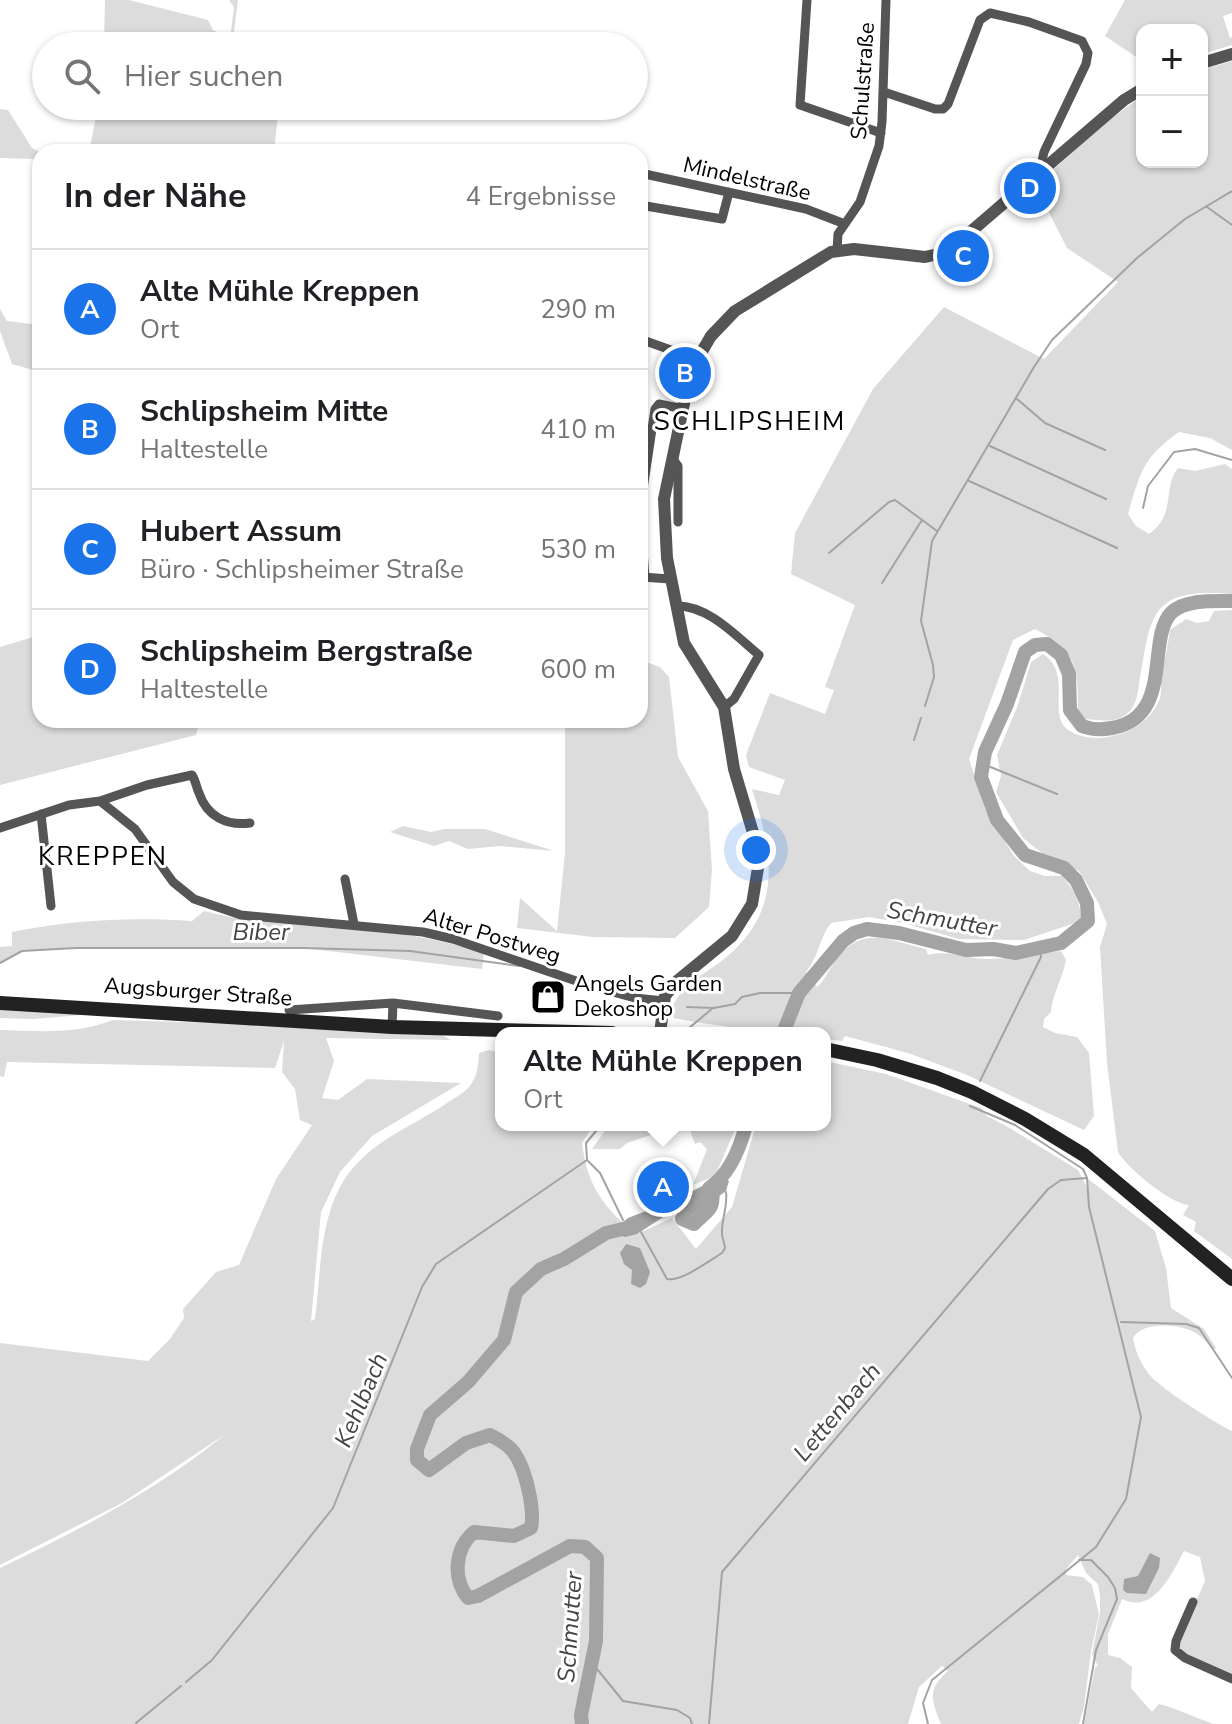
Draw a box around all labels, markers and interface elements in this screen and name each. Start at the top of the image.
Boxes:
street label: Schulstraße [844,21,882,141]
map controls [1136,24,1208,168]
button: + [1136,24,1208,96]
search box [32,32,648,120]
icon: search [60,54,104,98]
text: Hier suchen [124,56,283,97]
button: − [1136,96,1208,168]
street label: Mindelstraße [680,150,814,208]
pin: D [1004,158,1056,218]
text: In der Nähe [64,173,246,219]
text: 4 Ergebnisse [466,179,616,214]
pin: C [937,226,989,286]
text: Alte Mühle Kreppen [140,271,419,312]
text: A [80,292,100,327]
text: 290 m [540,292,616,327]
text: Ort [140,312,179,347]
pin: B [659,343,711,403]
text: Schlipsheim Mitte [140,391,388,432]
district label: SCHLIPSHEIM [654,404,846,439]
text: B [81,412,99,447]
text: 410 m [540,412,616,447]
text: Haltestelle [140,432,268,467]
text: Hubert Assum [140,511,342,552]
text: C [81,532,99,567]
text: 530 m [540,532,616,567]
text: Büro · Schlipsheimer Straße [140,552,464,587]
text: Schlipsheim Bergstraße [140,631,473,672]
text: D [80,652,100,687]
text: 600 m [540,652,616,687]
text: Haltestelle [140,672,268,707]
your location [736,830,776,870]
district label: KREPPEN [38,839,168,874]
water label: Schmutter [884,894,1001,945]
street label: Alter Postweg [420,901,564,971]
water label: Biber [232,916,291,948]
place label: Angels Garden Dekoshop [574,969,722,1024]
street label: Augsburger Straße [103,970,293,1014]
shop icon: Angels Garden Dekoshop [529,978,567,1016]
popup [495,1027,831,1131]
text: Alte Mühle Kreppen [523,1041,803,1082]
text: Ort [523,1082,562,1117]
pin: A [637,1157,689,1217]
water label: Kehlbach [327,1348,395,1452]
water label: Lettenbach [786,1356,888,1468]
water label: Schmutter [550,1569,590,1684]

